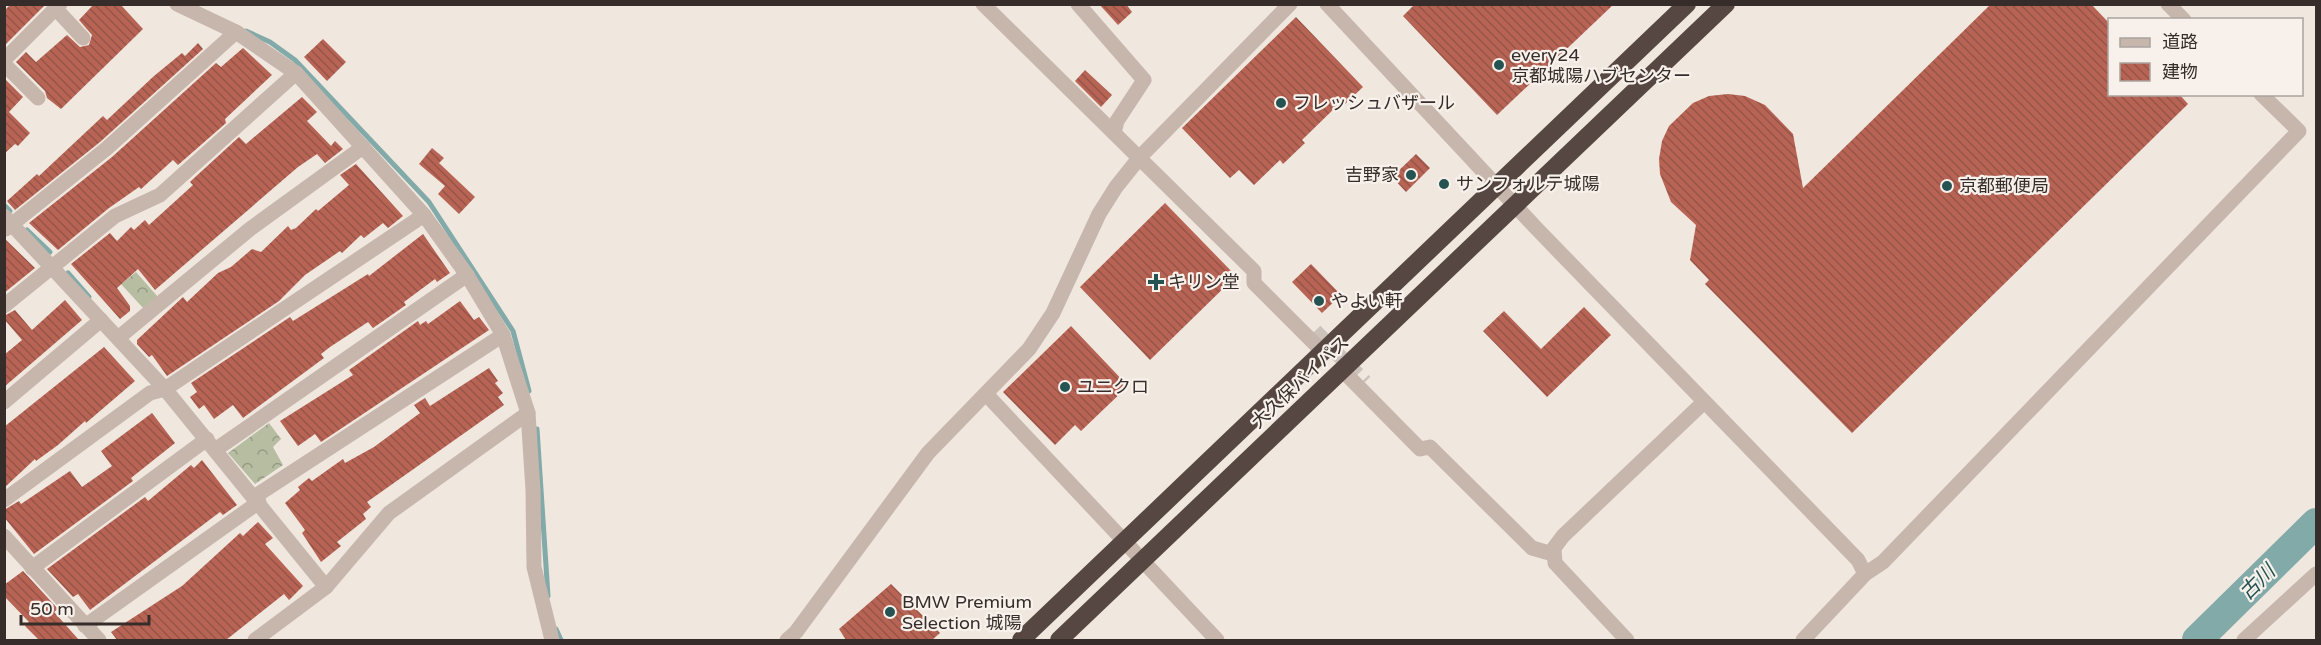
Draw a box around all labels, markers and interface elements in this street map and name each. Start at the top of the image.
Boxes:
legend [2108,18,2303,96]
text: 道路 [2162,31,2198,53]
place label: every24 京都城陽ハブセンター [1511,44,1691,87]
marker: every24 京都城陽ハブセンター [1492,58,1506,72]
text: 建物 [2162,61,2198,83]
place label: フレッシュバザール [1293,92,1455,114]
marker: フレッシュバザール [1274,96,1288,110]
place label: 吉野家 [1345,164,1399,186]
marker: 吉野家 [1404,168,1418,182]
place label: サンフォルテ城陽 [1456,173,1599,195]
place label: 京都郵便局 [1959,175,2049,197]
marker: サンフォルテ城陽 [1437,177,1451,191]
marker: 京都郵便局 [1940,179,1954,193]
place label: キリン堂 [1168,271,1240,293]
marker: キリン堂 [1149,275,1163,289]
place label: やよい軒 [1331,290,1403,312]
marker: やよい軒 [1312,294,1326,308]
street label: 大久保バイパス [1247,331,1353,433]
place label: ユニクロ [1077,376,1149,398]
marker: ユニクロ [1058,380,1072,394]
water label: 古川 [2235,559,2282,605]
scale bar [21,588,148,626]
place label: BMW Premium Selection 城陽 [902,591,1032,634]
text: 50 m [30,598,74,620]
marker: BMW Premium Selection 城陽 [883,605,897,619]

